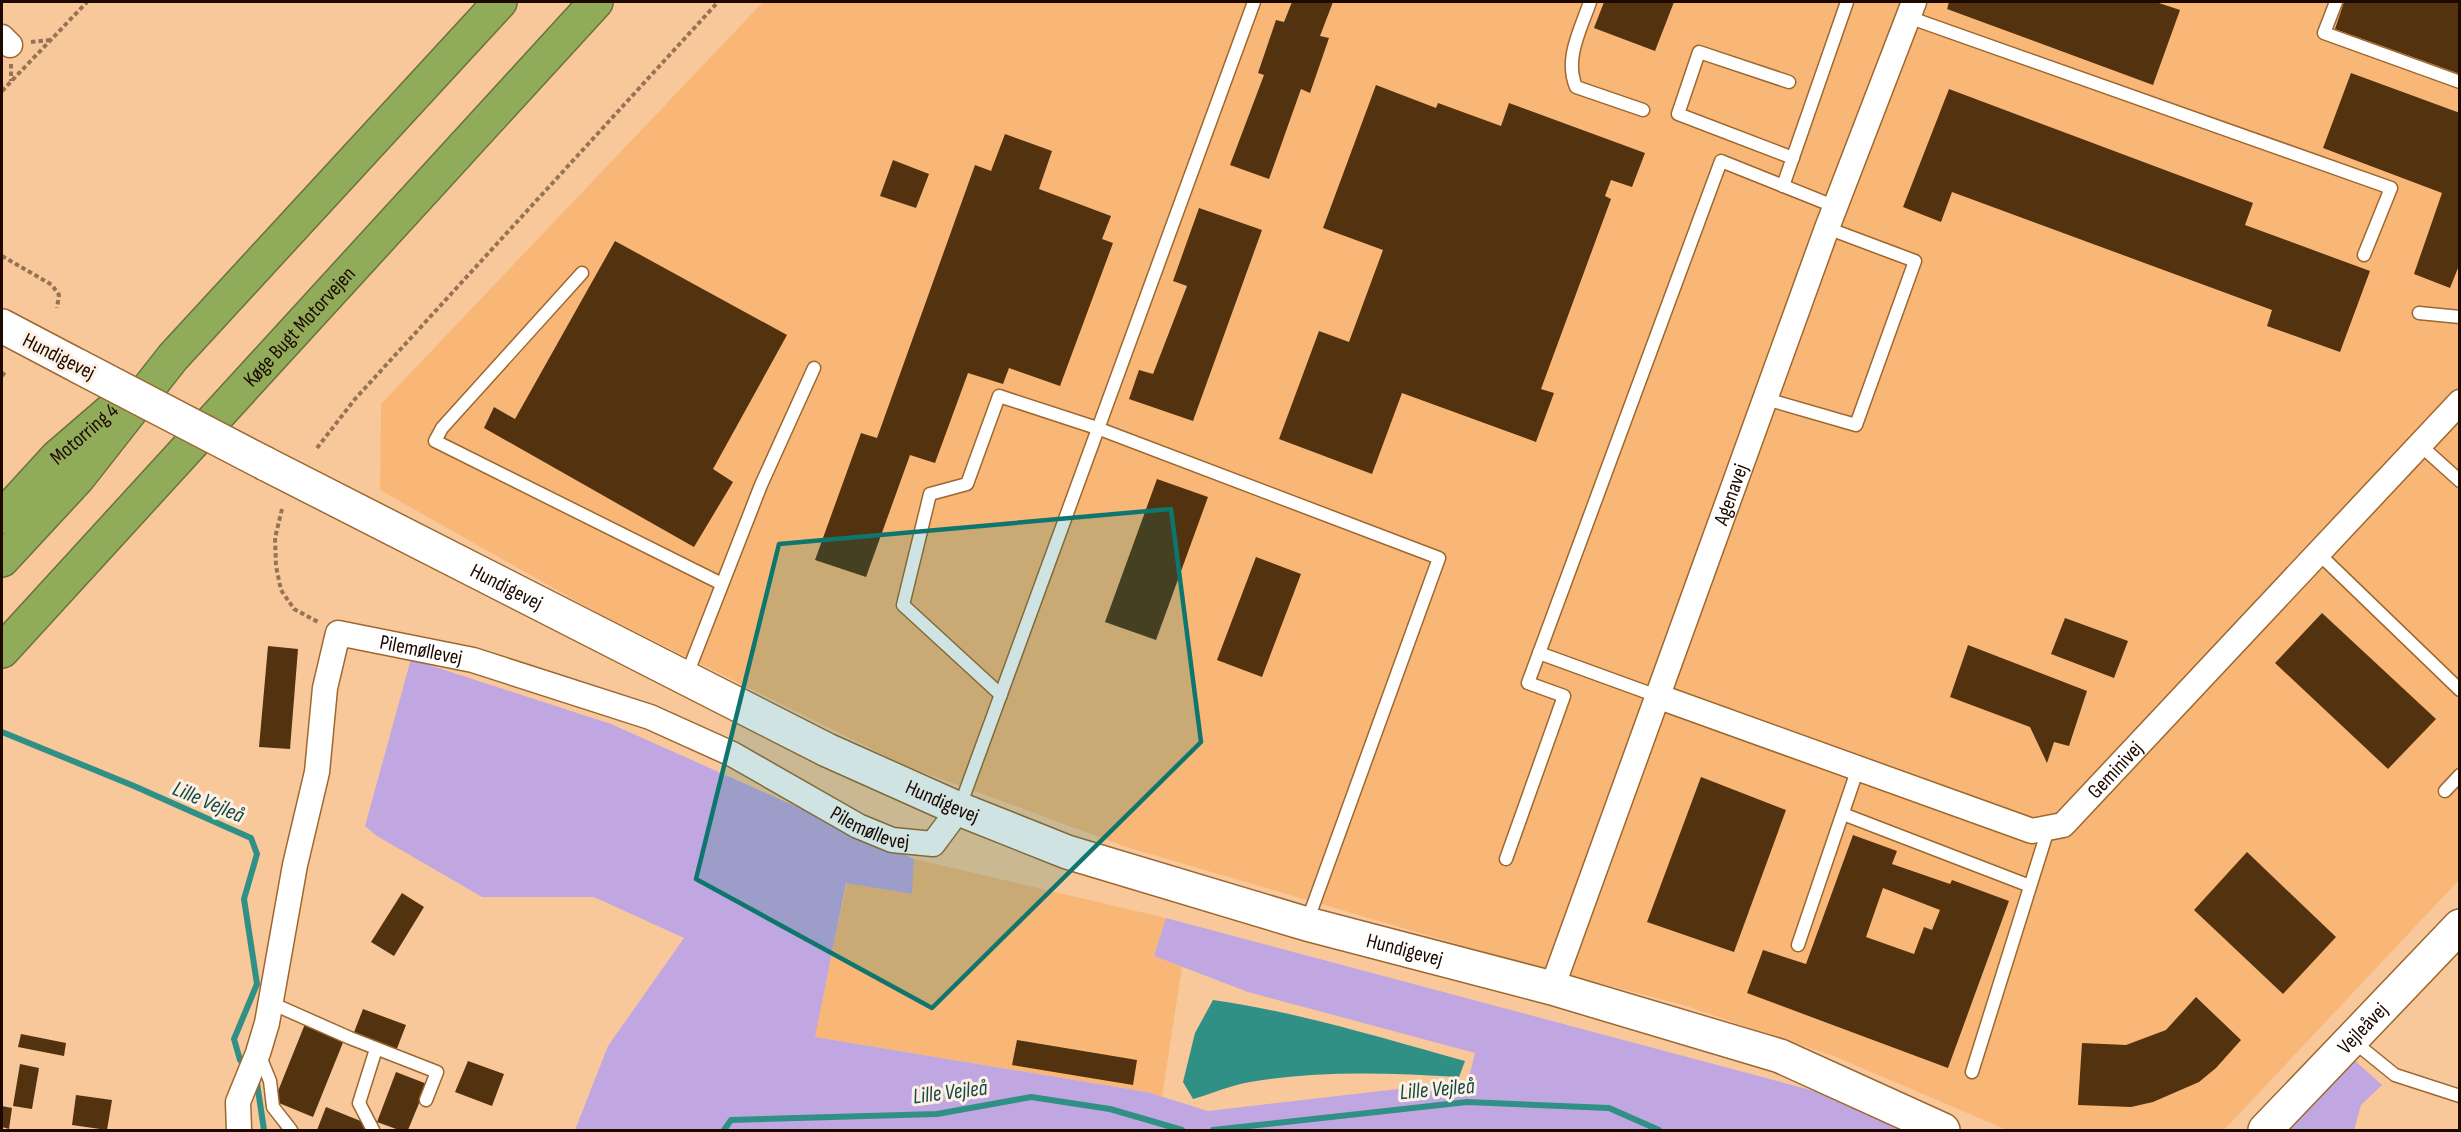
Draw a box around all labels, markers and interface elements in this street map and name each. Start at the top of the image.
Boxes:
street label: Køge Bugt Motorvejen [238,261,361,392]
street label: Hundigevej [18,328,99,385]
street label: Motorring 4 [45,398,124,470]
street label: Agenavej [1708,461,1754,529]
street label: Hundigevej [466,558,547,616]
street label: Pilemøllevej [378,630,465,671]
street label: Geminivej [2082,736,2148,804]
water label: Lille Vejleå [169,775,248,829]
street label: Hundigevej [901,775,983,829]
street label: Pilemøllevej [826,801,910,855]
street label: Hundigevej [1364,928,1445,972]
street label: Vejleåvej [2332,998,2393,1059]
water label: Lille Vejleå [1399,1073,1476,1106]
water label: Lille Vejleå [911,1075,989,1110]

